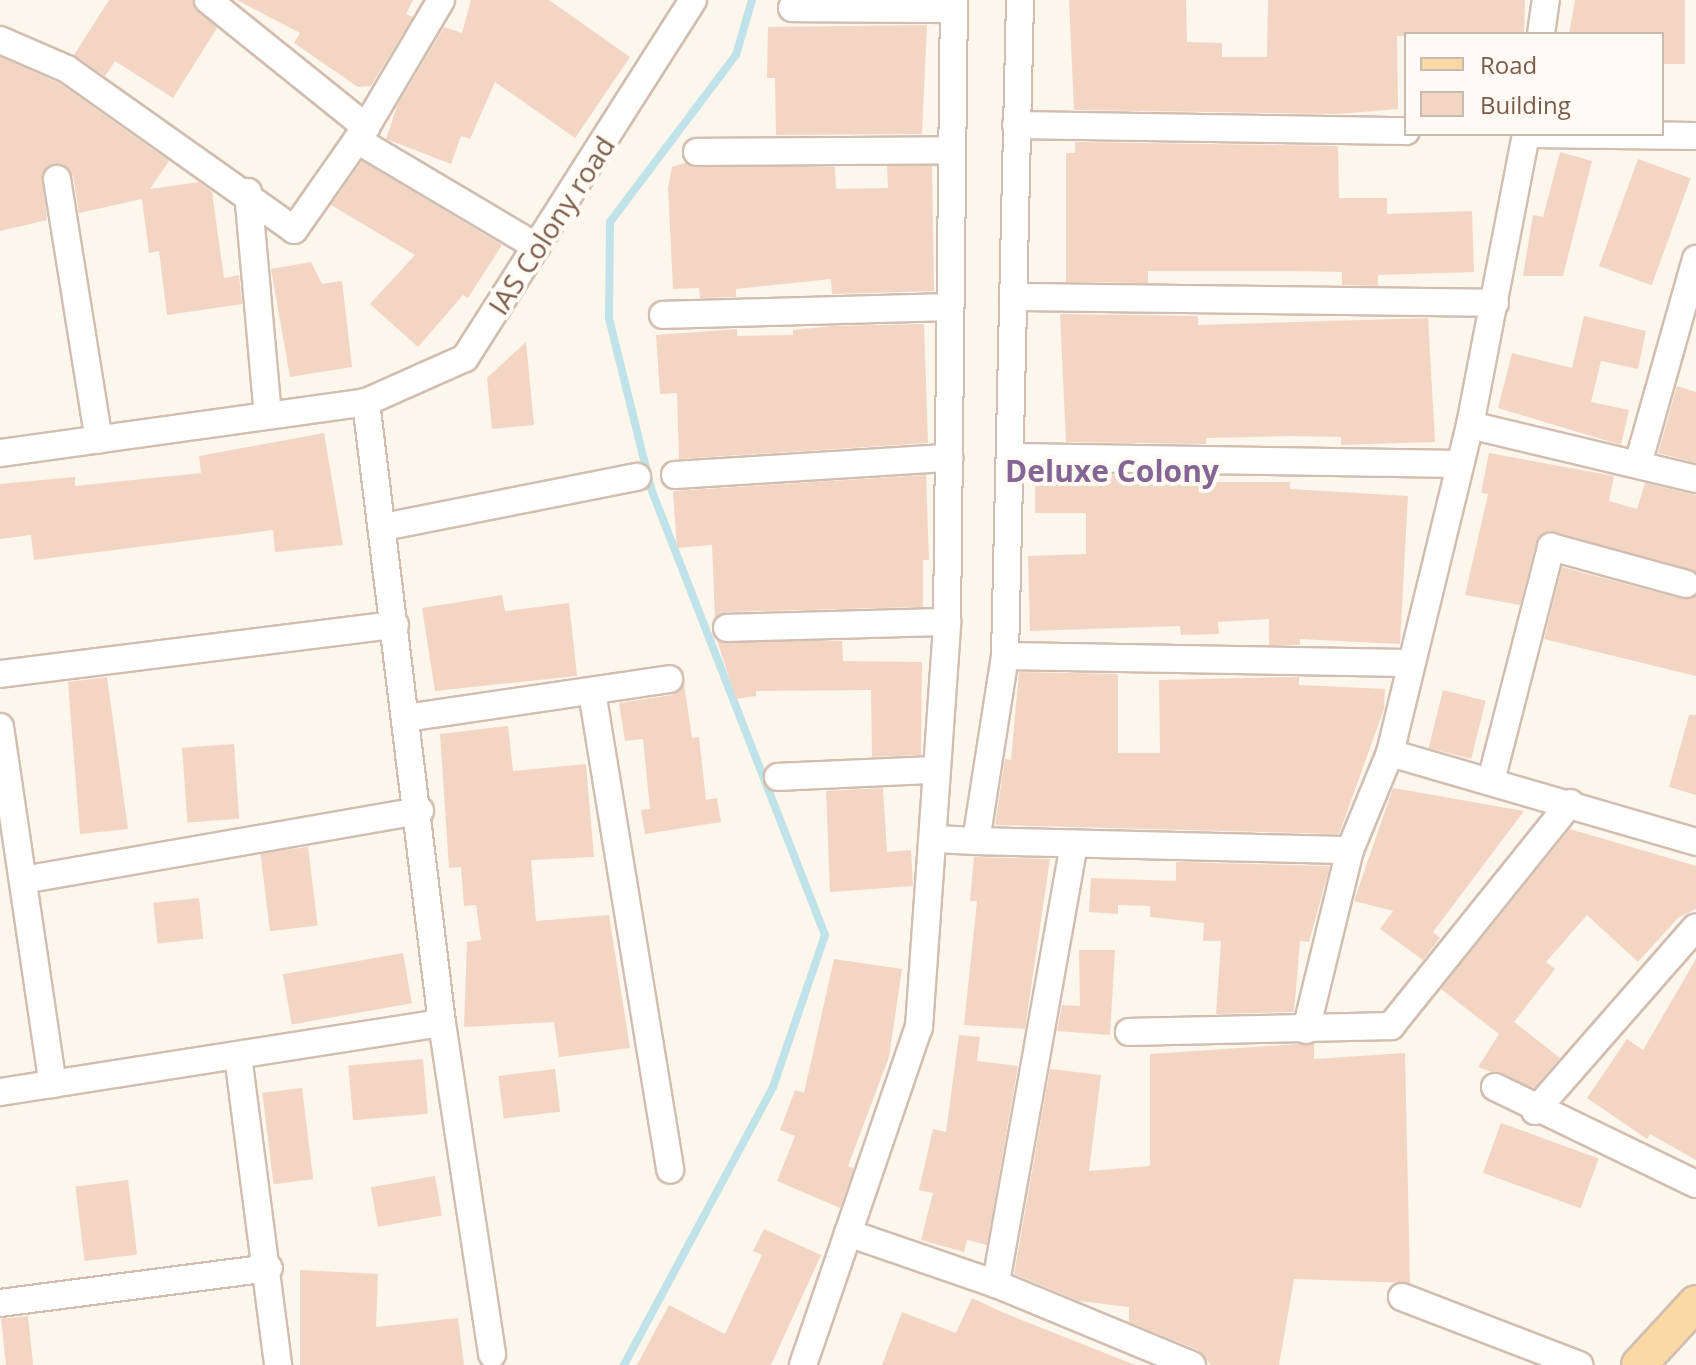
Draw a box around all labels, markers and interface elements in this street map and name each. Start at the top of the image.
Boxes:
legend [1404,32,1664,136]
text: Road [1480,48,1537,81]
text: Building [1480,88,1571,121]
street label: IAS Colony road [481,129,621,321]
district label: Deluxe Colony [1005,453,1219,489]

